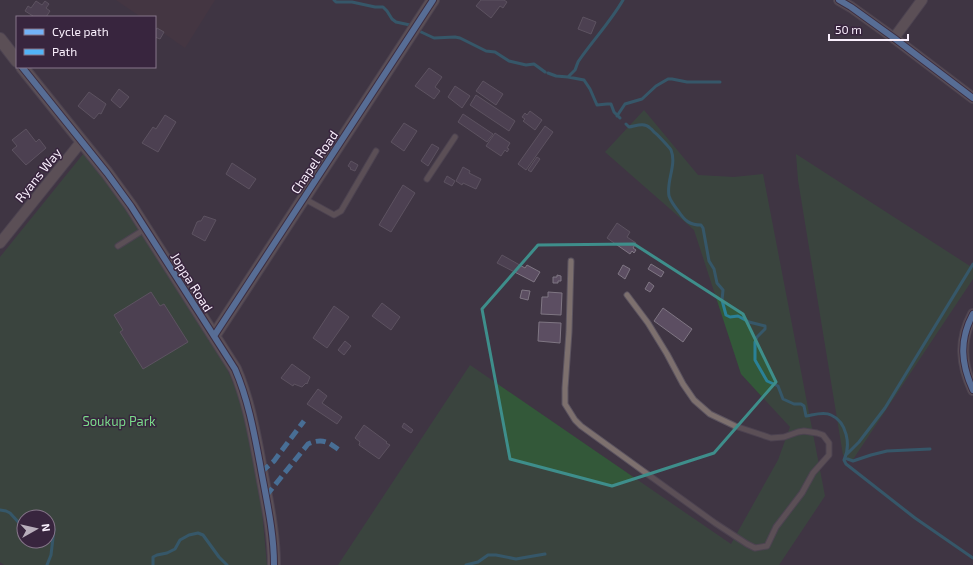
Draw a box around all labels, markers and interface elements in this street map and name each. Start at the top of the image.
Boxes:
legend [16,16,156,68]
scale bar [829,16,908,42]
text: 50 m [835,22,862,36]
text: Cycle path [52,24,109,38]
text: Path [52,44,77,58]
street label: Chapel Road [287,127,341,197]
street label: Ryans Way [11,145,65,205]
street label: Joppa Road [168,249,216,315]
park label: Soukup Park [82,413,156,429]
north arrow [16,509,56,549]
text: N [39,523,53,532]

